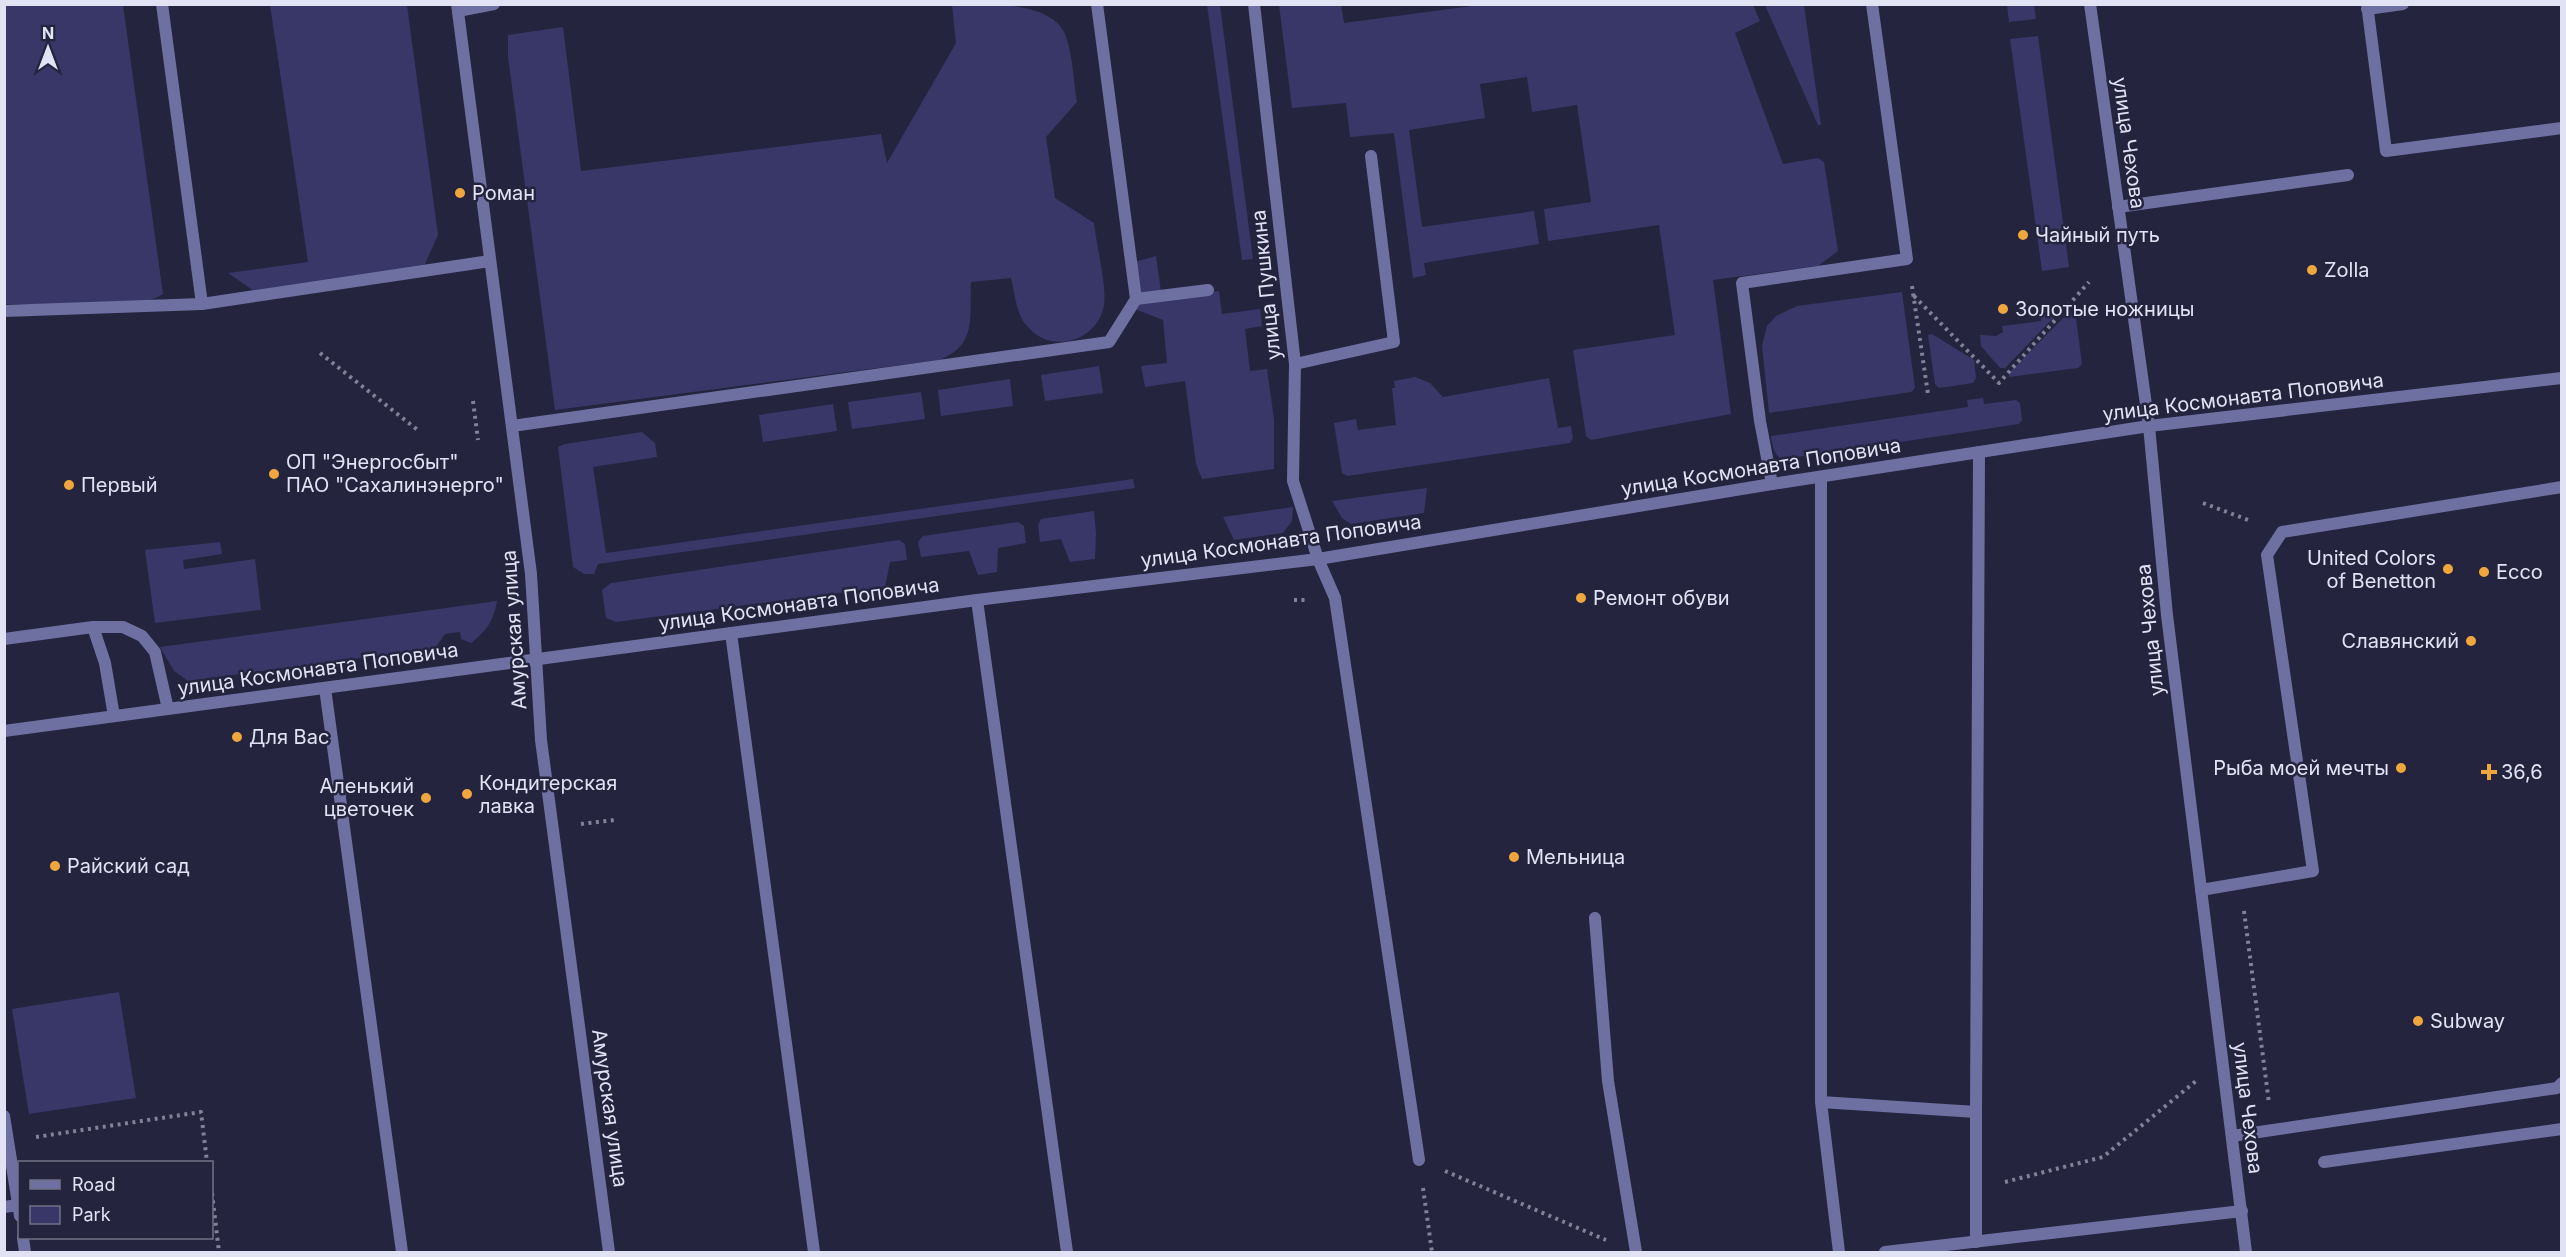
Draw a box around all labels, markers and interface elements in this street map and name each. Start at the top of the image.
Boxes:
north arrow [18,18,78,78]
text: N [42,23,54,43]
street label: улица Чехова [2108,76,2150,210]
place label: Роман [472,181,535,205]
marker: Роман [453,186,467,200]
street label: улица Пушкина [1246,209,1286,361]
place label: Чайный путь [2035,223,2160,247]
marker: Чайный путь [2016,228,2030,242]
place label: Zolla [2324,258,2370,282]
marker: Zolla [2305,263,2319,277]
place label: Золотые ножницы [2015,297,2194,321]
marker: Золотые ножницы [1996,302,2010,316]
street label: улица Космонавта Поповича [2101,368,2385,426]
street label: улица Космонавта Поповича [1619,433,1903,501]
place label: ОП "Энергосбыт" ПАО "Сахалинэнерго" [286,450,504,497]
marker: ОП "Энергосбыт" ПАО "Сахалинэнерго" [267,467,281,481]
place label: Первый [81,473,158,497]
marker: Первый [62,478,76,492]
street label: улица Космонавта Поповича [1139,509,1423,573]
place label: United Colors of Benetton [2307,546,2436,593]
street label: Амурская улица [496,549,532,711]
place label: Ecco [2496,560,2543,584]
marker: United Colors of Benetton [2441,562,2455,576]
street label: улица Чехова [2131,563,2169,697]
marker: Ecco [2477,565,2491,579]
street label: улица Космонавта Поповича [657,572,941,636]
place label: Ремонт обуви [1593,586,1730,610]
marker: Ремонт обуви [1574,591,1588,605]
place label: Славянский [2342,629,2459,653]
marker: Славянский [2464,634,2478,648]
street label: улица Космонавта Поповича [176,637,460,701]
place label: Для Вас [249,725,329,749]
marker: Для Вас [230,730,244,744]
place label: Рыба моей мечты [2213,756,2389,780]
place label: 36,6 [2501,760,2543,784]
marker: Рыба моей мечты [2394,761,2408,775]
marker: 36,6 [2482,765,2496,779]
place label: Кондитерская лавка [479,771,617,818]
place label: Аленький цветочек [320,774,414,821]
marker: Кондитерская лавка [460,787,474,801]
marker: Аленький цветочек [419,791,433,805]
place label: Мельница [1526,845,1625,869]
marker: Мельница [1507,850,1521,864]
place label: Райский сад [67,854,190,878]
marker: Райский сад [48,859,62,873]
place label: Subway [2430,1009,2505,1033]
marker: Subway [2411,1014,2425,1028]
street label: Амурская улица [587,1027,633,1189]
street label: улица Чехова [2228,1041,2268,1175]
legend [18,1161,213,1239]
text: Road [72,1174,115,1195]
text: Park [72,1204,111,1225]

